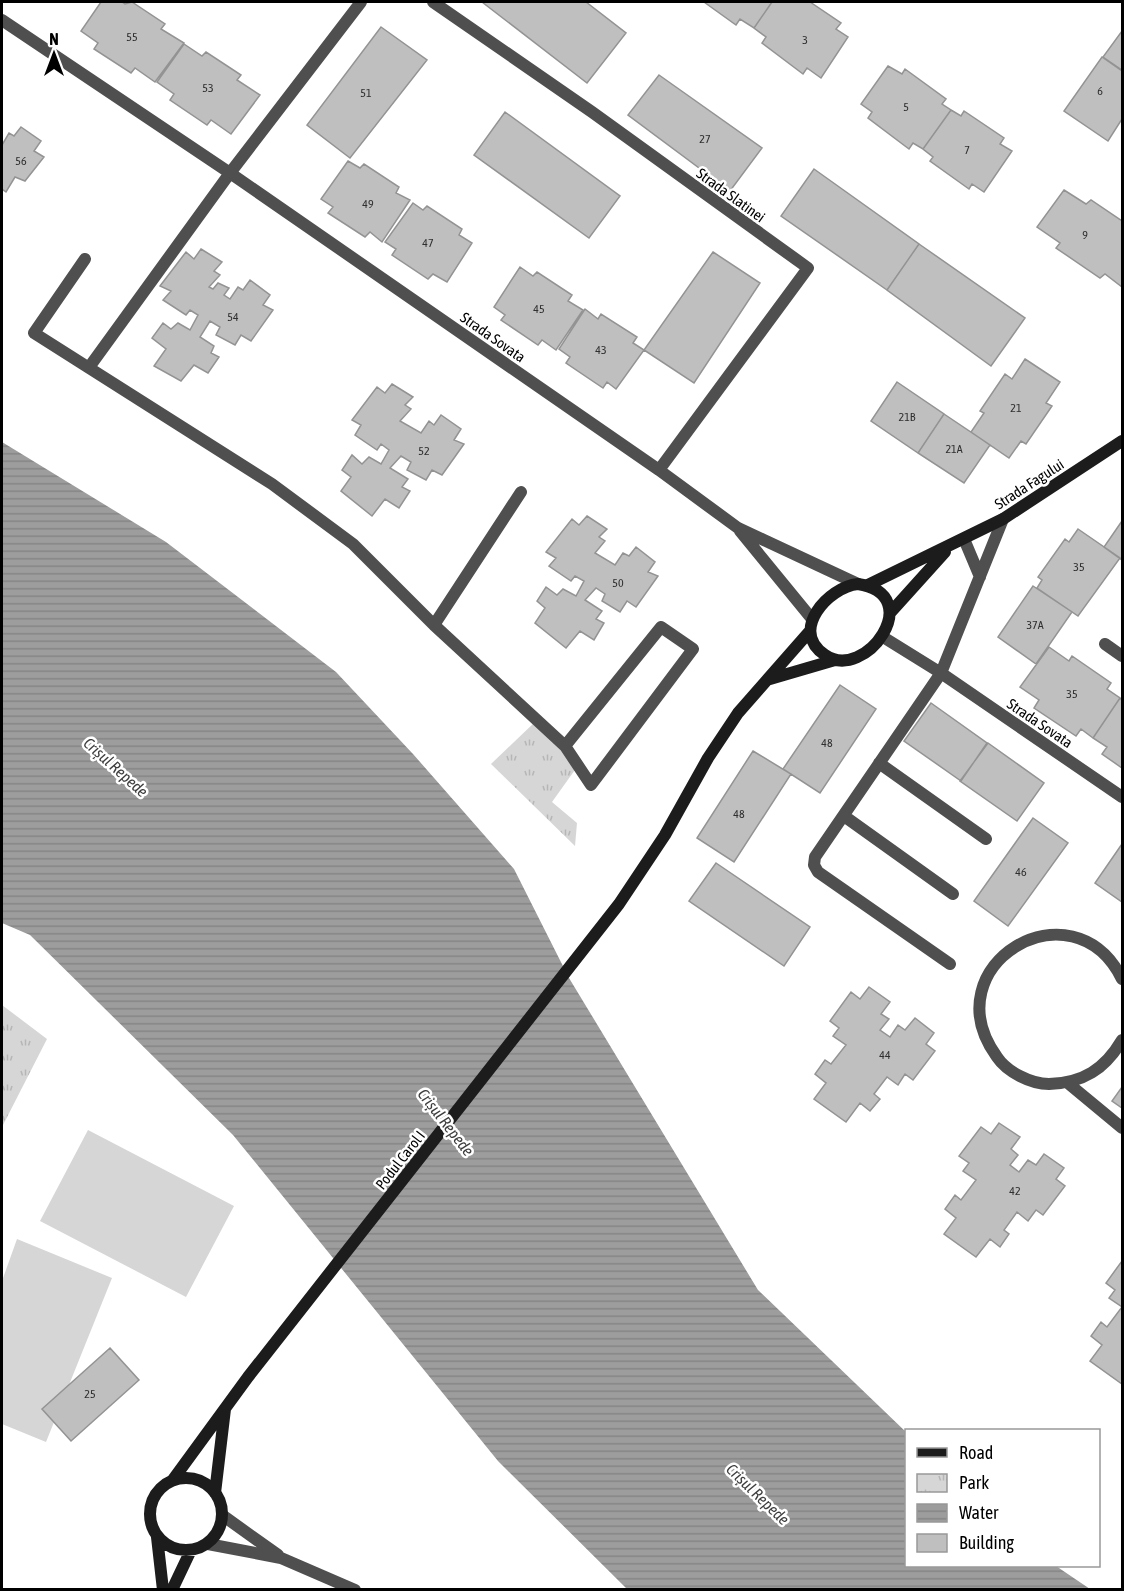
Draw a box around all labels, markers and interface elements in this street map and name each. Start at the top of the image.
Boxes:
north arrow [24,24,84,84]
text: N [49,30,59,48]
house number: 55 [126,30,138,44]
house number: 3 [802,33,808,47]
house number: 53 [202,81,214,95]
house number: 6 [1097,84,1103,98]
house number: 51 [360,86,372,100]
house number: 5 [903,100,909,114]
house number: 27 [699,132,711,146]
house number: 7 [964,143,970,157]
house number: 56 [15,154,27,168]
street label: Strada Slatinei [693,164,769,226]
house number: 49 [362,197,374,211]
house number: 9 [1082,228,1088,242]
house number: 47 [422,236,434,250]
house number: 45 [533,302,545,316]
street label: Strada Sovata [457,308,529,366]
house number: 54 [227,310,239,324]
house number: 43 [595,343,607,357]
house number: 21 [1010,401,1022,415]
house number: 21B [899,410,916,424]
house number: 21A [945,442,963,456]
house number: 52 [418,444,430,458]
street label: Strada Fagului [991,455,1067,513]
house number: 35 [1073,560,1085,574]
house number: 50 [612,576,624,590]
house number: 37A [1026,618,1044,632]
house number: 35 [1066,687,1078,701]
street label: Strada Sovata [1004,695,1076,751]
water label: Crișul Repede [80,734,152,801]
house number: 48 [821,736,833,750]
house number: 48 [733,807,745,821]
house number: 46 [1015,865,1027,879]
house number: 44 [879,1048,891,1062]
water label: Crișul Repede [413,1085,478,1160]
street label: Podul Carol I [372,1127,428,1193]
house number: 42 [1009,1184,1021,1198]
house number: 25 [84,1387,96,1401]
legend [905,1429,1100,1567]
text: Road [959,1442,993,1463]
water label: Crișul Repede [722,1460,793,1529]
text: Park [959,1472,989,1493]
text: Water [959,1502,999,1523]
text: Building [959,1532,1014,1553]

